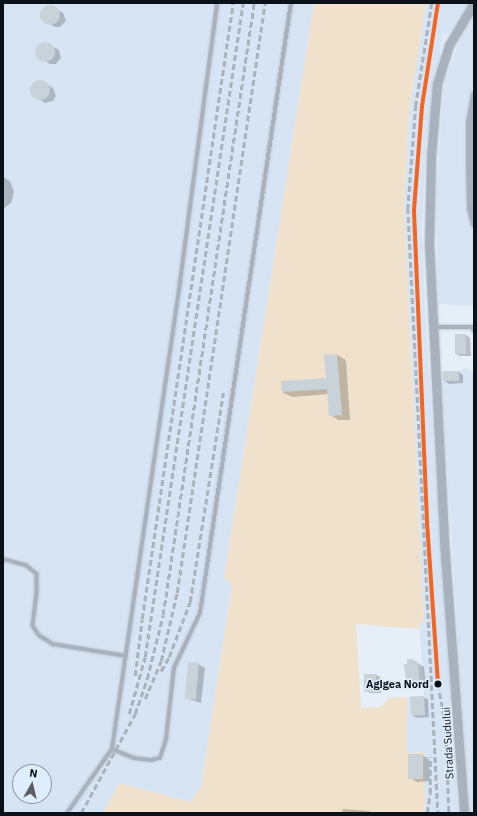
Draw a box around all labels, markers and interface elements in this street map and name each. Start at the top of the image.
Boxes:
place label: Agigea Nord [366,677,429,691]
marker: Agigea Nord [432,678,444,690]
street label: Strada Sudului [440,707,456,779]
north arrow [12,764,52,804]
text: N [29,766,38,781]

